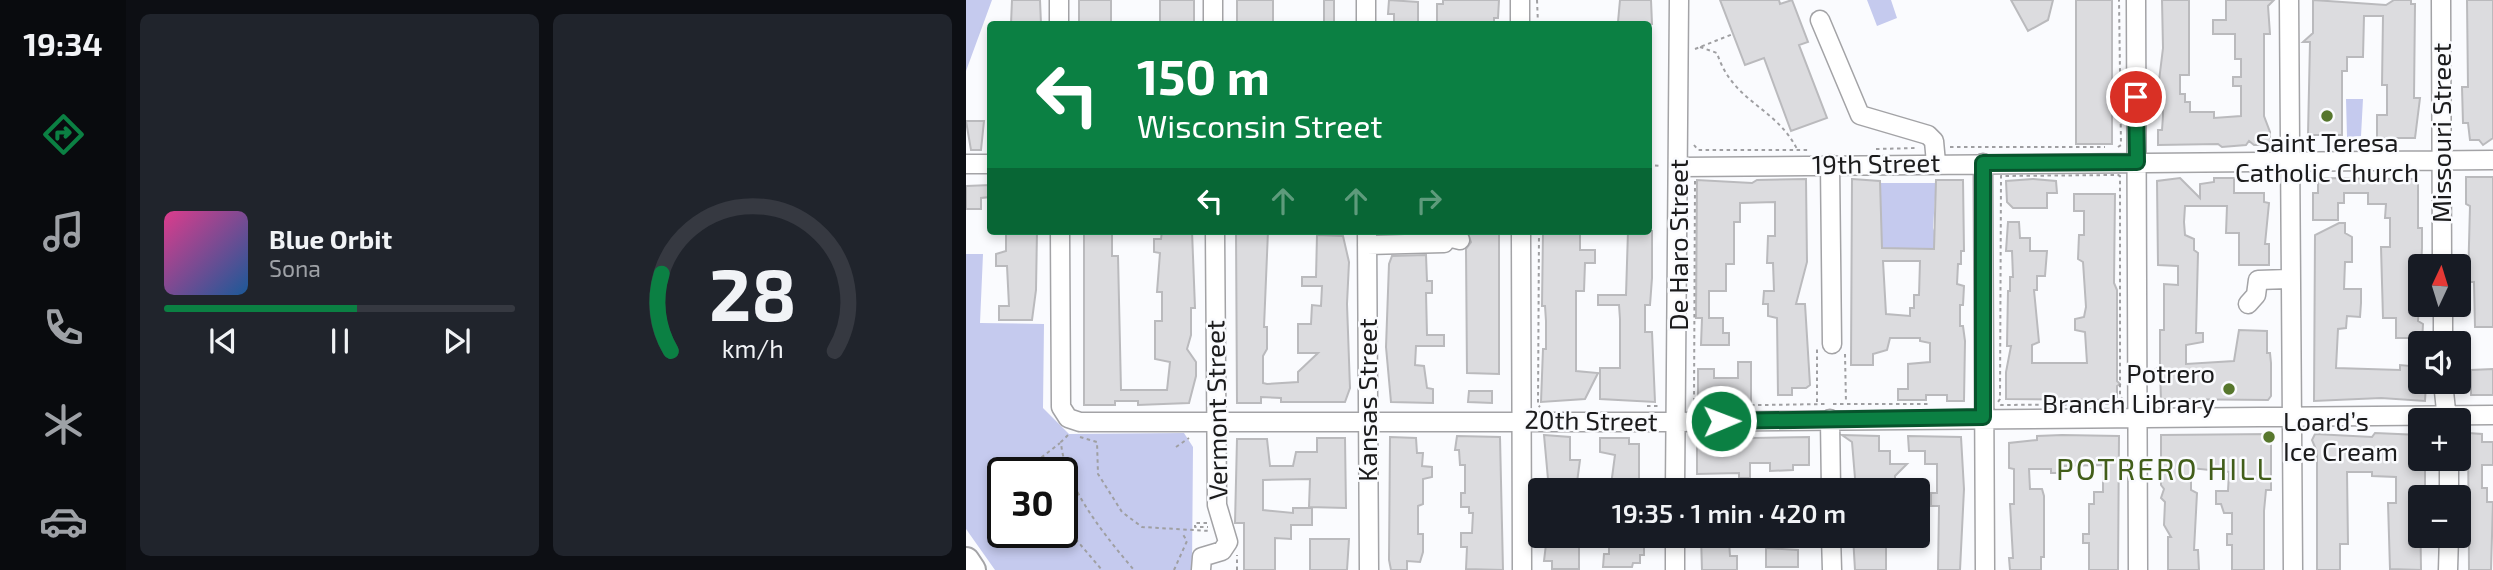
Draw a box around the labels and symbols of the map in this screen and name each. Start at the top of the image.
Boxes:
street label: Missouri Street [2425,43,2456,223]
pin [2106,67,2166,127]
marker: Saint Teresa Catholic Church [2319,108,2335,124]
place label: Saint Teresa Catholic Church [2235,126,2419,187]
street label: 19th Street [1812,146,1940,179]
street label: De Haro Street [1662,159,1693,331]
north arrow [2408,254,2471,317]
street label: Kansas Street [1351,318,1382,482]
street label: Vermont Street [1198,320,1233,500]
place label: Potrero Branch Library [2042,357,2215,418]
marker: Potrero Branch Library [2221,381,2237,397]
position arrow [1684,384,1758,458]
street label: 20th Street [1524,403,1658,436]
place label: Loard’s Ice Cream [2283,405,2398,466]
marker: Loard’s Ice Cream [2261,429,2277,445]
district label: POTRERO HILL [2056,450,2274,486]
speed limit sign: 30 [987,457,1078,548]

